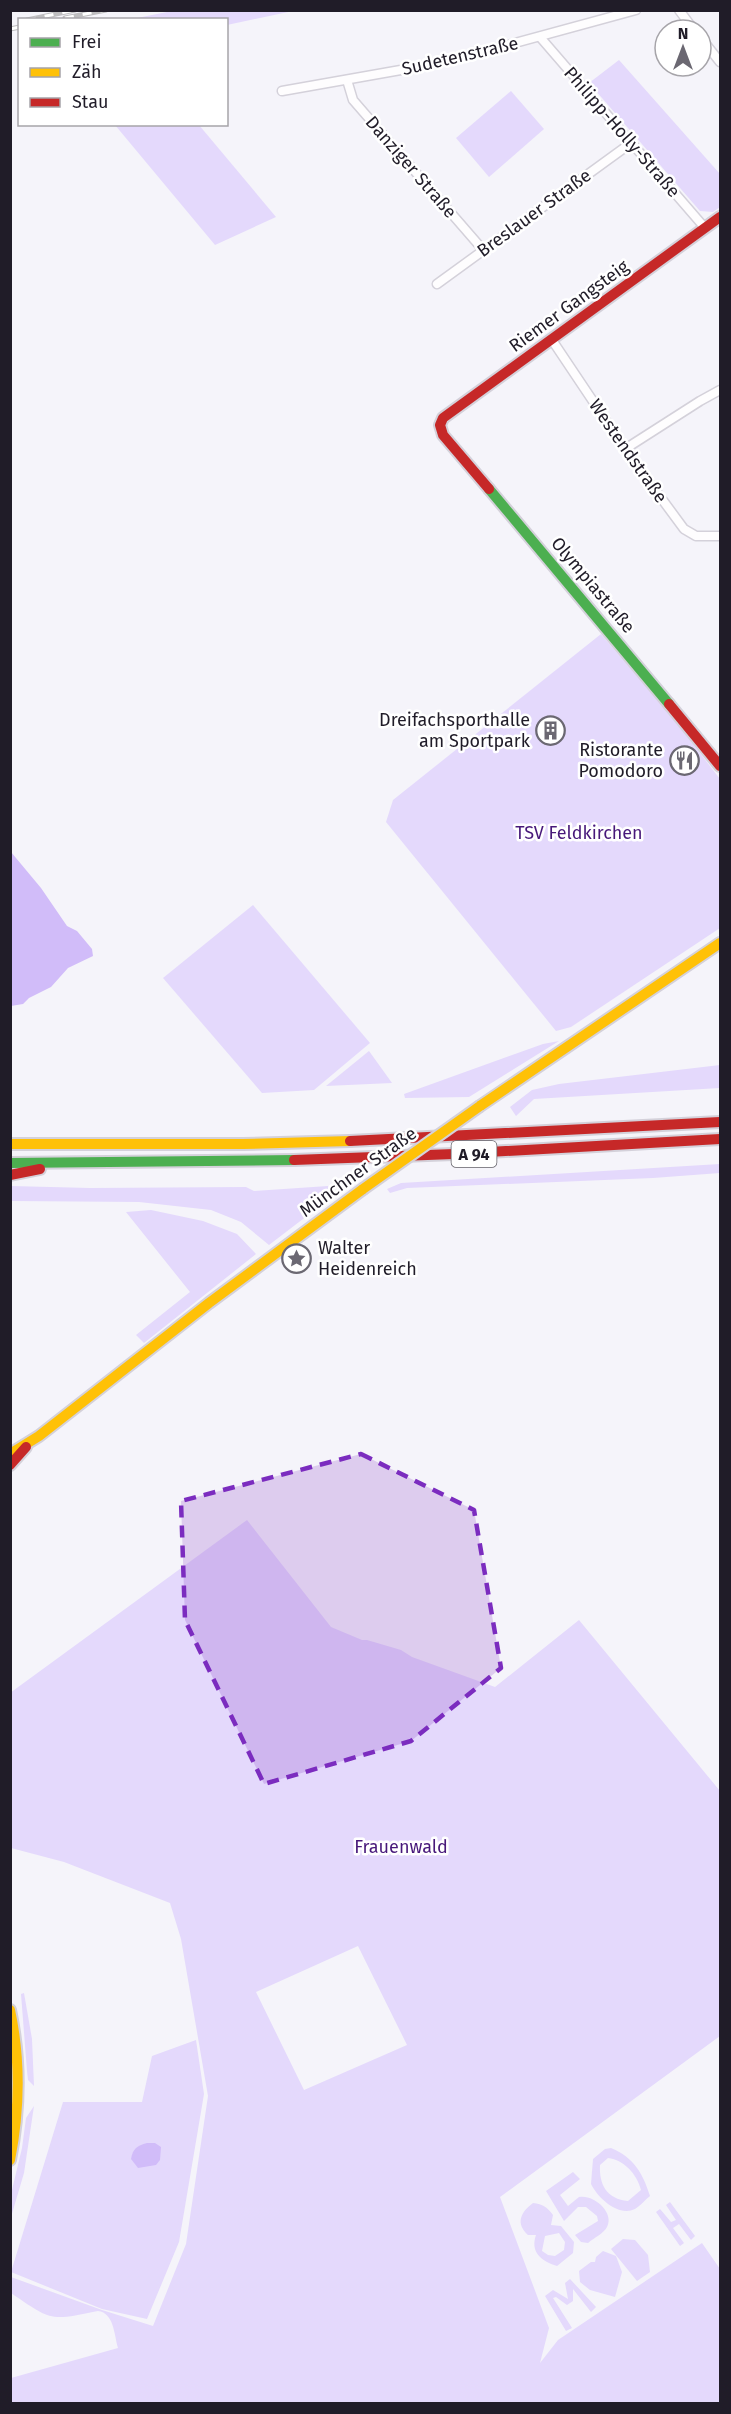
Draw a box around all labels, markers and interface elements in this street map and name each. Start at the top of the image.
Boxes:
legend [18,18,228,126]
north arrow [653,18,713,78]
text: N [678,24,688,43]
text: Frei [72,31,102,53]
street label: Sudetenstraße [400,32,520,80]
text: Zäh [72,61,101,83]
street label: Philipp-Holly-Straße [559,62,685,202]
text: Stau [72,91,108,113]
street label: Danziger Straße [361,111,461,223]
street label: Breslauer Straße [473,164,595,262]
street label: Riemer Gangsteig [505,255,634,357]
street label: Westendstraße [584,395,672,507]
street label: Olympiastraße [546,532,640,638]
place label: Dreifachsporthalle am Sportpark [379,709,531,752]
building icon: Dreifachsporthalle am Sportpark [535,714,567,746]
place label: Ristorante Pomodoro [578,739,663,782]
restaurant icon: Ristorante Pomodoro [668,744,700,776]
park label: TSV Feldkirchen [515,822,643,844]
street label: Münchner Straße [295,1122,421,1222]
road number: A 94 [452,1141,496,1167]
place label: Walter Heidenreich [318,1237,417,1280]
place icon: Walter Heidenreich [281,1242,313,1274]
park label: Frauenwald [354,1836,448,1858]

